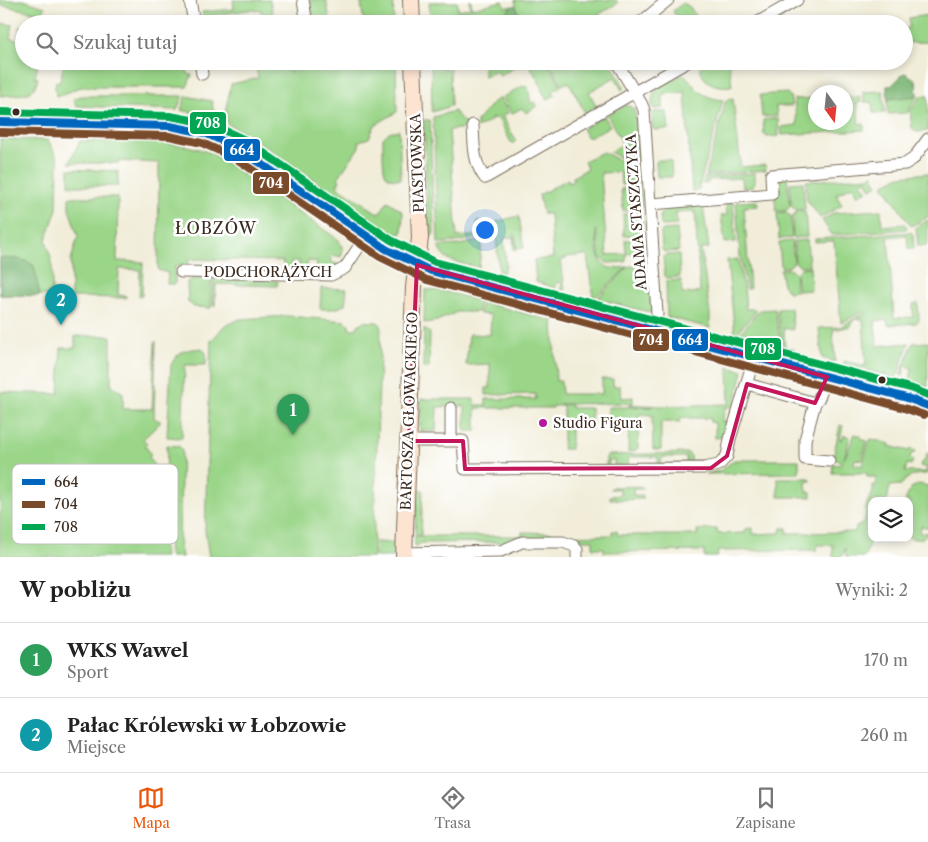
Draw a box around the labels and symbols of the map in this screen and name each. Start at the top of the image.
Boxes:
north arrow [808,85,853,130]
unlabelled marker [11,107,21,117]
line badge: 708 [189,111,227,135]
street label: PIASTOWSKA [406,112,428,213]
text: 708 [196,114,220,132]
street label: ADAMA STASZCZYKA [622,133,651,292]
line badge: 664 [223,138,261,162]
text: 664 [229,141,255,159]
line badge: 704 [252,171,290,195]
text: 704 [259,174,283,192]
your location [472,217,498,243]
district label: ŁOBZÓW [175,218,257,238]
street label: PODCHORĄŻYCH [204,263,332,281]
pin: 2 [45,284,77,325]
street label: BARTOSZA GŁOWACKIEGO [397,311,421,511]
line badge: 704 [632,328,670,352]
line badge: 664 [671,328,709,352]
text: 704 [639,331,663,349]
text: 664 [677,331,703,349]
line badge: 708 [744,337,782,361]
text: 708 [751,340,775,358]
unlabelled marker [877,375,887,385]
pin: 1 [277,394,309,435]
place label: Studio Figura [553,414,643,432]
marker: Studio Figura [537,417,549,429]
legend [12,464,178,544]
text: 664 [54,473,79,491]
text: 704 [54,495,78,513]
text: 708 [54,518,78,536]

